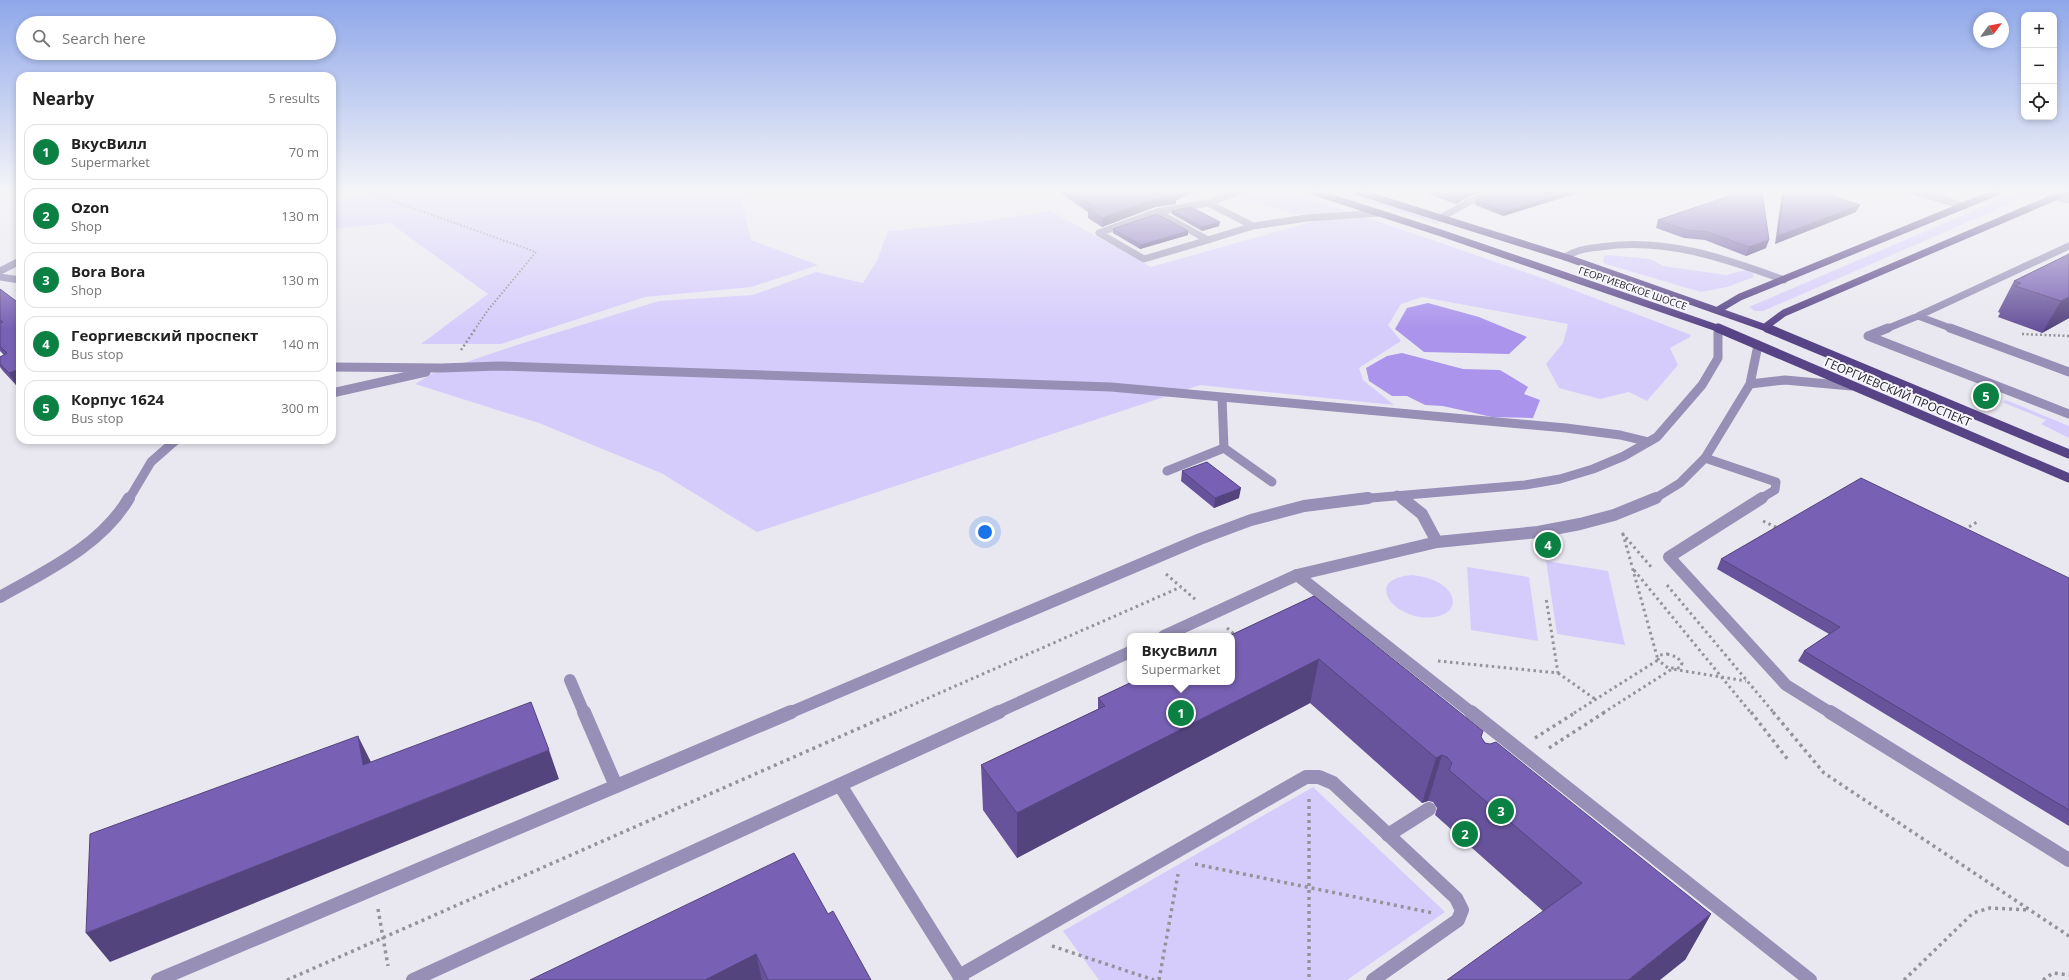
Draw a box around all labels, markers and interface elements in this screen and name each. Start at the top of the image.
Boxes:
north arrow [1973,12,2009,48]
map controls [2021,12,2057,120]
button: + [2021,12,2057,48]
search box [16,16,336,60]
icon: search [30,27,52,49]
text: Search here [62,28,146,48]
button: − [2021,48,2057,84]
button: locate [2021,84,2057,120]
text: Nearby [32,87,94,110]
text: 5 results [268,89,320,107]
text: ВкусВилл [71,133,147,153]
text: 1 [42,143,50,161]
text: 70 m [289,143,319,161]
text: Supermarket [71,153,150,171]
text: Ozon [71,197,109,217]
text: 2 [42,207,50,225]
text: 130 m [281,207,319,225]
text: Shop [71,217,102,235]
text: Bora Bora [71,261,145,281]
street label: ГЕОРГИЕВСКОЕ ШОССЕ [1577,263,1689,313]
text: 3 [42,271,50,289]
text: 130 m [281,271,319,289]
text: Shop [71,281,102,299]
text: Георгиевский проспект [71,325,258,345]
text: 4 [42,335,50,353]
text: 140 m [281,335,319,353]
text: Bus stop [71,345,124,363]
street label: ГЕОРГИЕВСКИЙ ПРОСПЕКТ [1822,353,1974,431]
pin: 5 [1973,381,1999,411]
text: Корпус 1624 [71,389,164,409]
text: 5 [42,399,50,417]
text: 300 m [281,399,319,417]
text: Bus stop [71,409,124,427]
your location [975,522,995,542]
pin: 4 [1535,530,1561,560]
popup [1127,633,1235,685]
text: ВкусВилл [1141,640,1217,660]
text: Supermarket [1141,660,1221,678]
pin: 1 [1168,698,1194,728]
pin: 3 [1488,796,1514,826]
pin: 2 [1452,819,1478,849]

